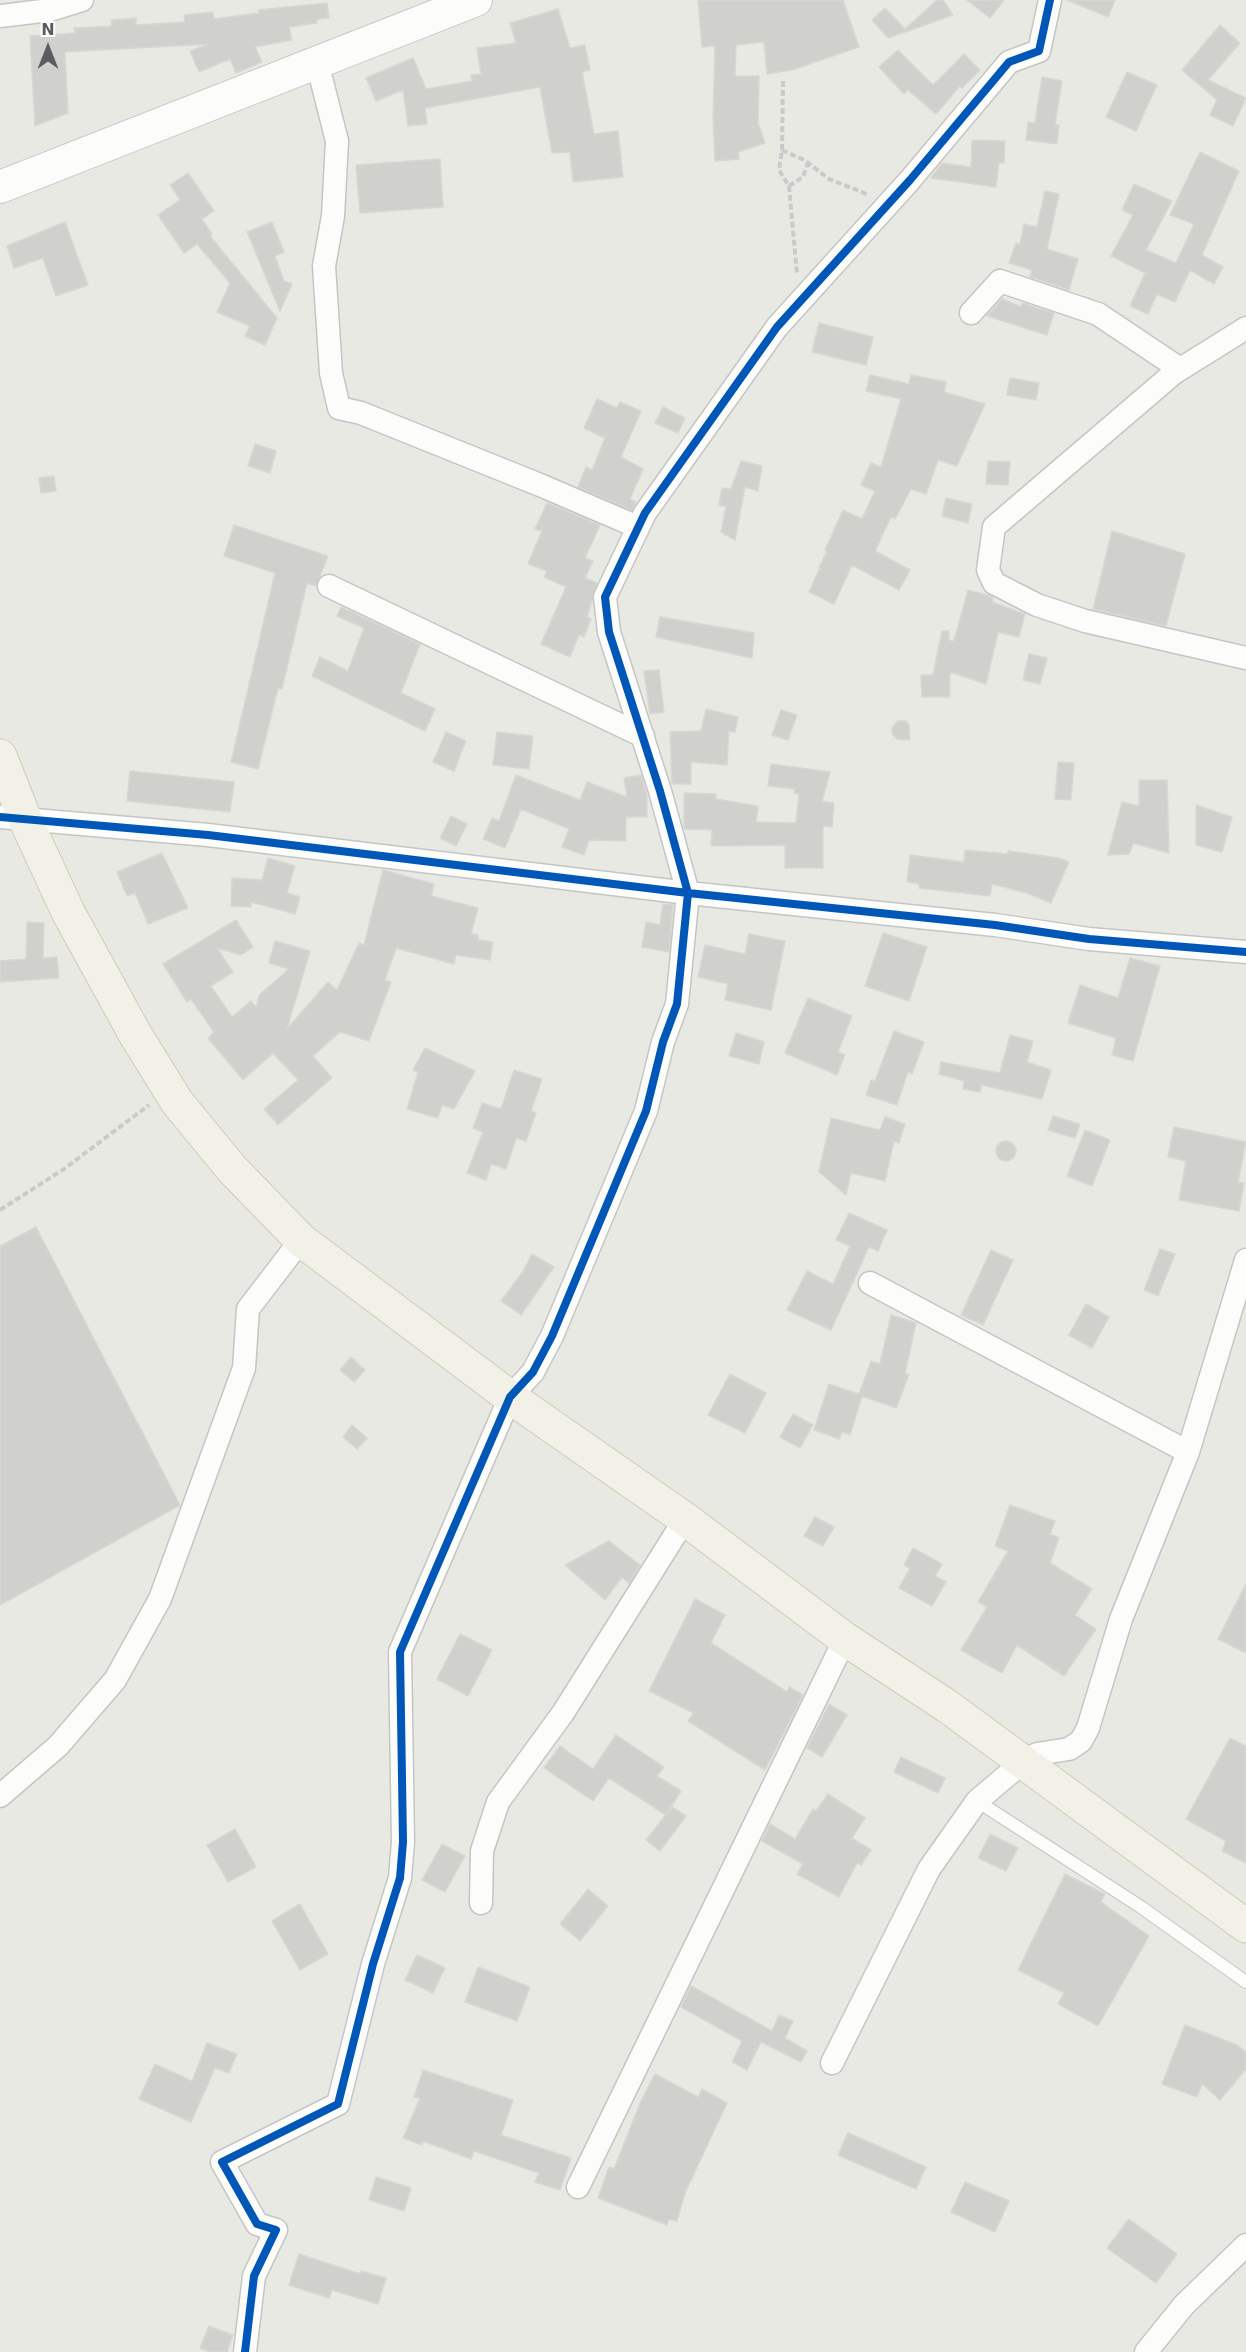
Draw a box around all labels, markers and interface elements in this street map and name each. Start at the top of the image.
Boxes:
north arrow [18,18,78,78]
text: N [41,20,55,39]

